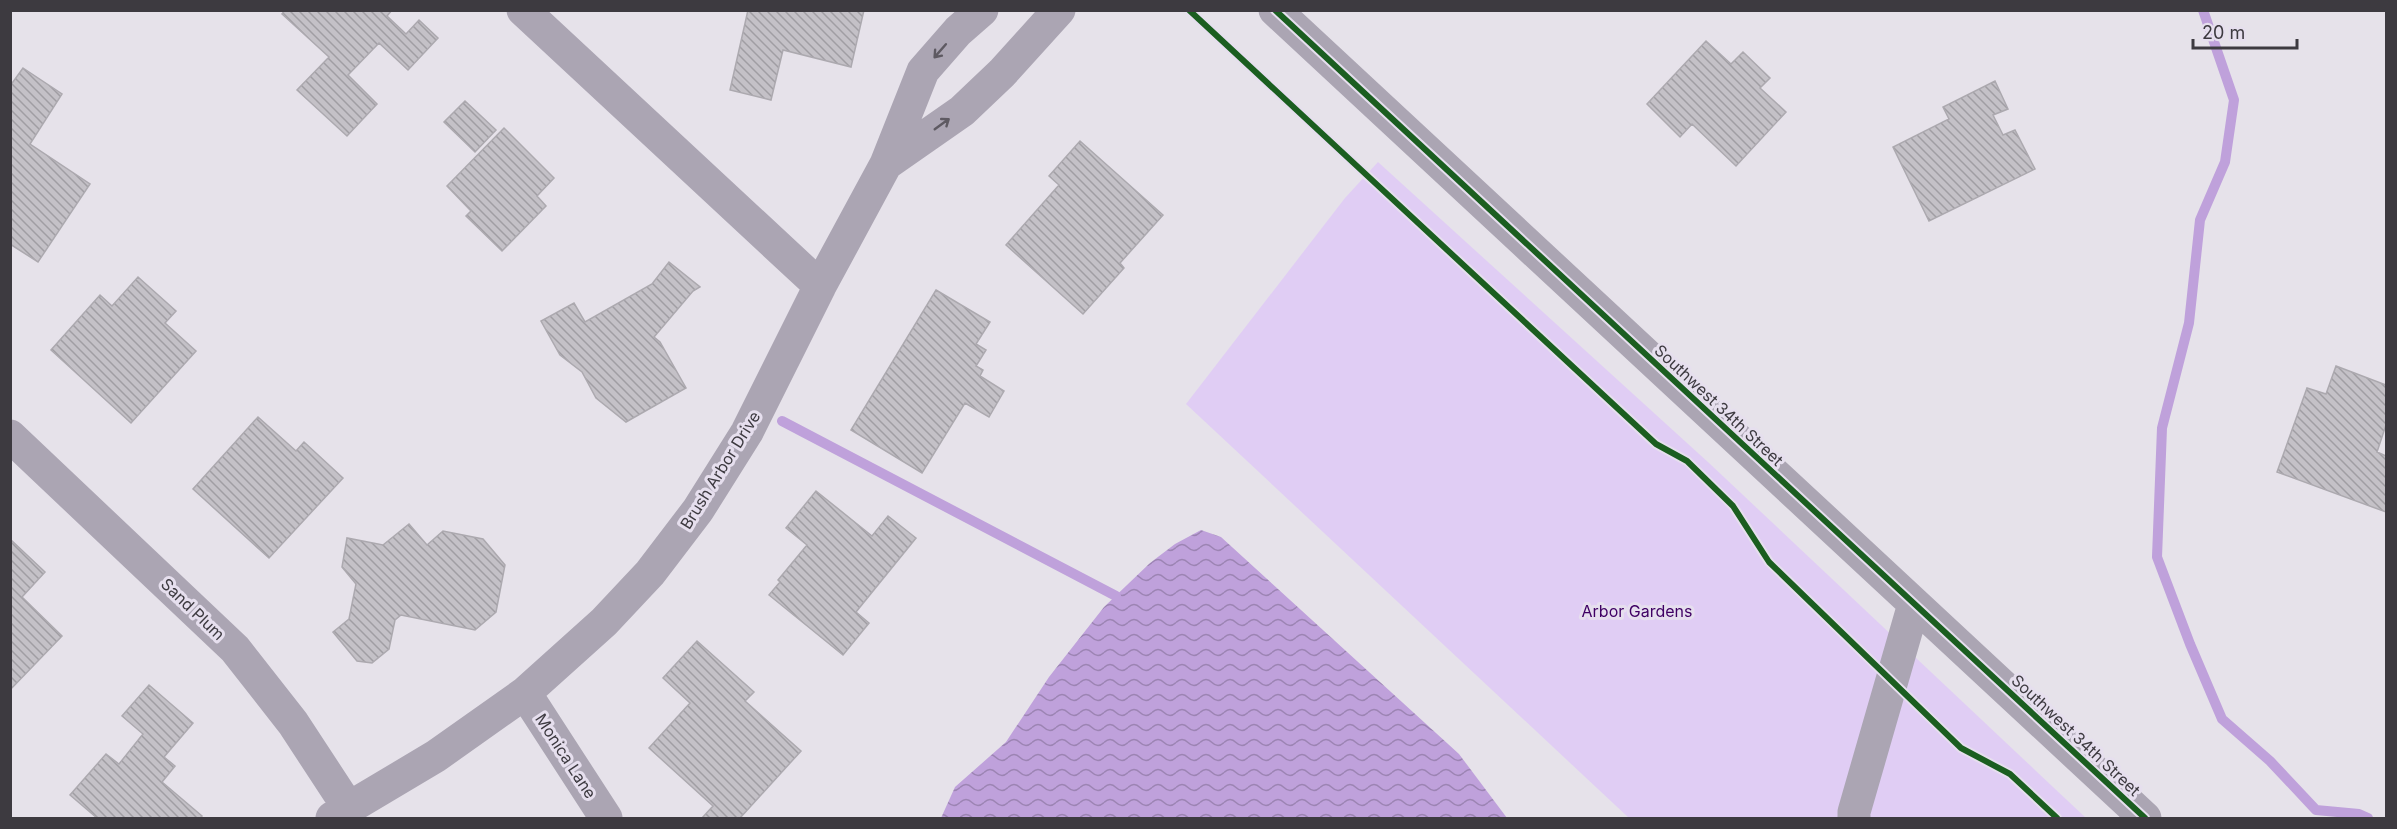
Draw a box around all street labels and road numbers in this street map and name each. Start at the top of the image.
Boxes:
street label: Southwest 34th Street [1650,340,1788,470]
street label: Brush Arbor Drive [676,407,764,533]
street label: Sand Plum [157,574,229,644]
street label: Southwest 34th Street [2007,670,2145,800]
street label: Monica Lane [531,710,601,802]

